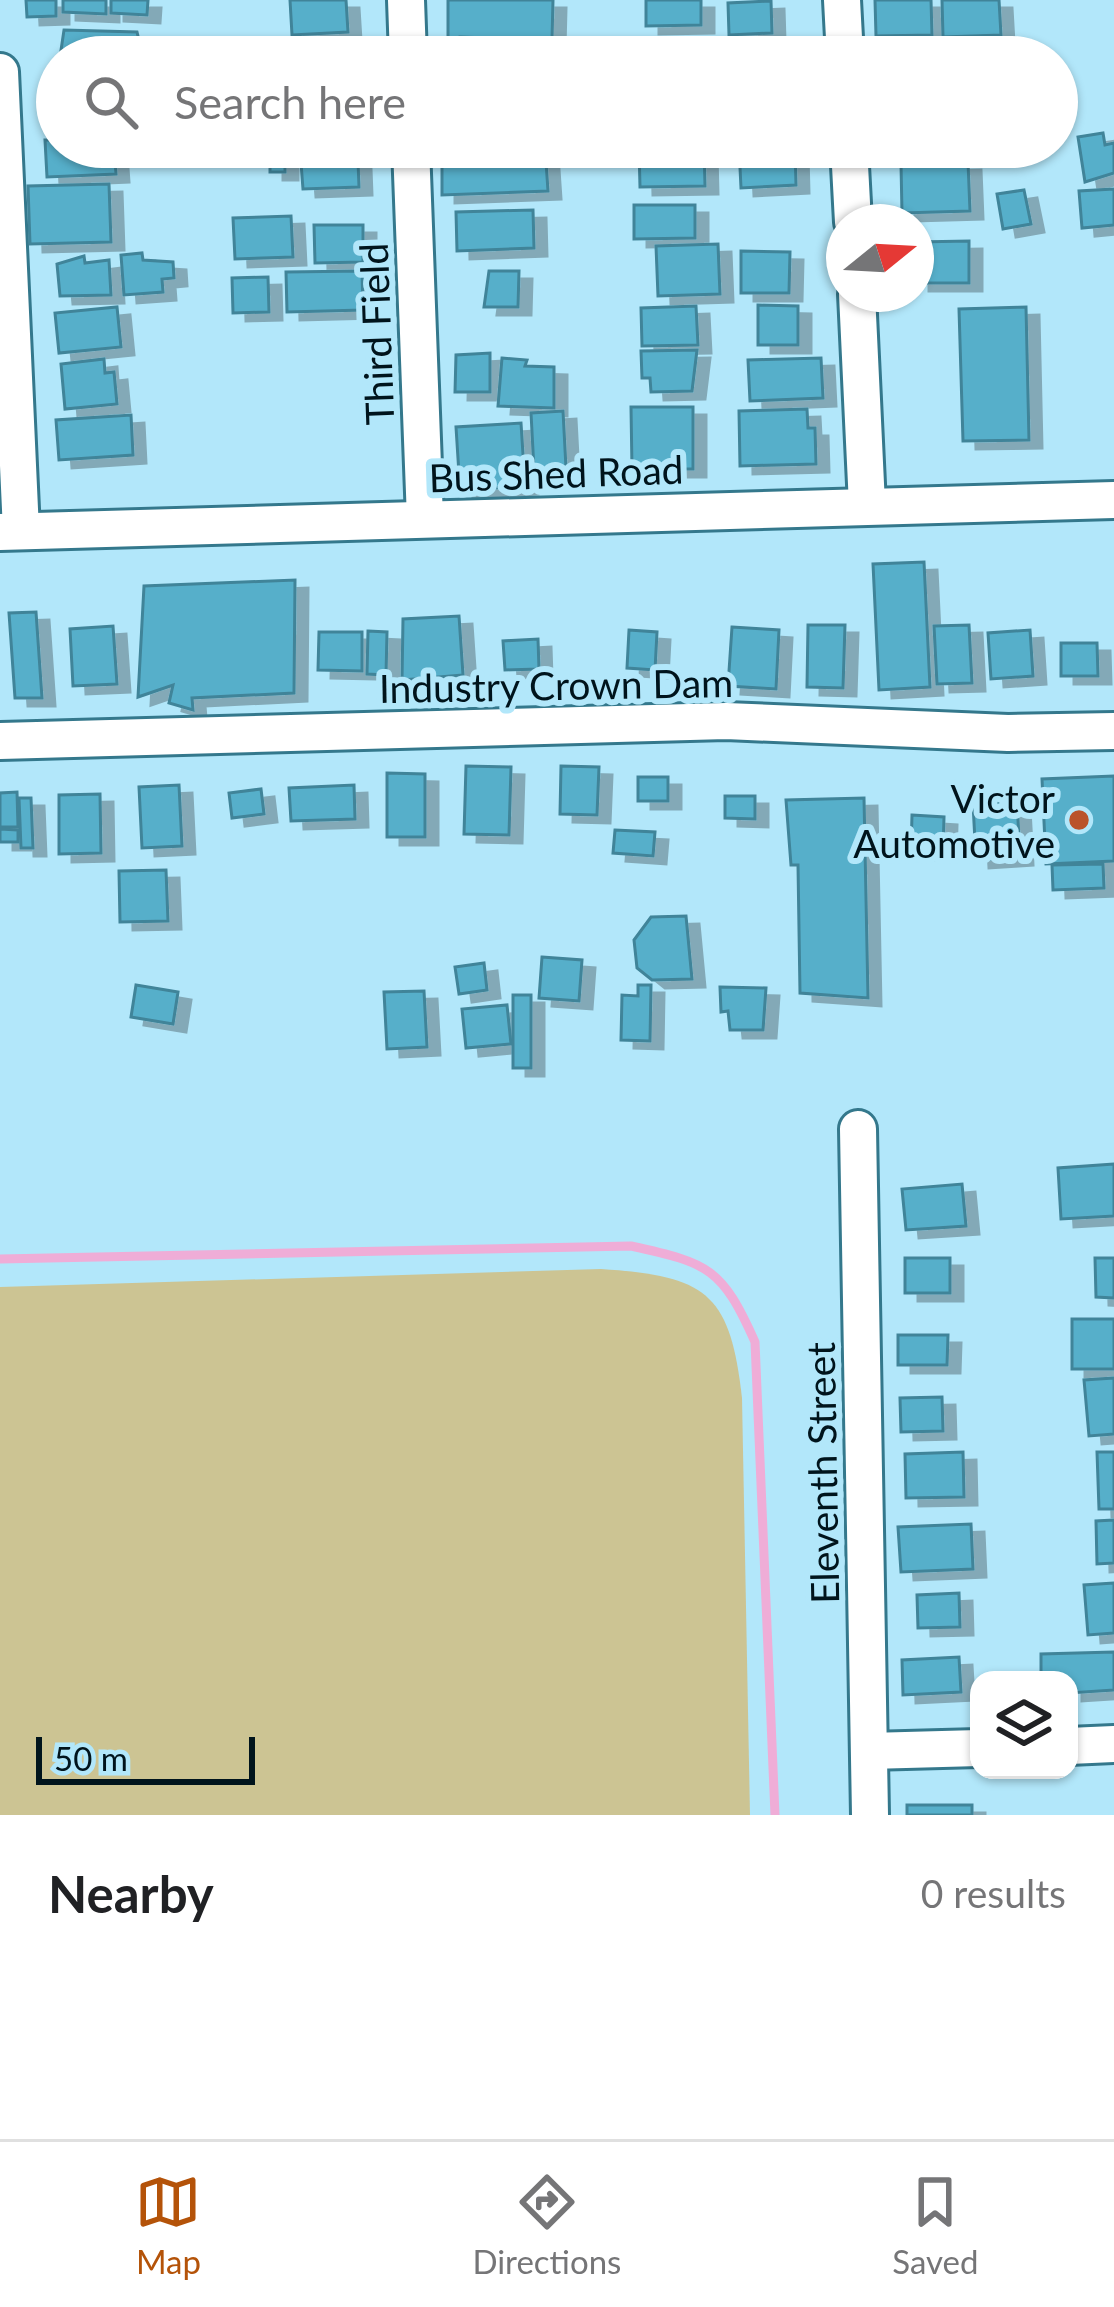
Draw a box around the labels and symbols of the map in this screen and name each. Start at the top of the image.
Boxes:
north arrow [826,204,934,312]
street label: Third Field [350,242,402,426]
street label: Bus Shed Road [428,446,684,500]
street label: Industry Crown Dam [378,659,734,711]
place label: Victor Automotive [853,775,1055,866]
marker: Victor Automotive [1066,807,1092,833]
street label: Eleventh Street [797,1342,847,1604]
scale bar [36,1731,255,1784]

